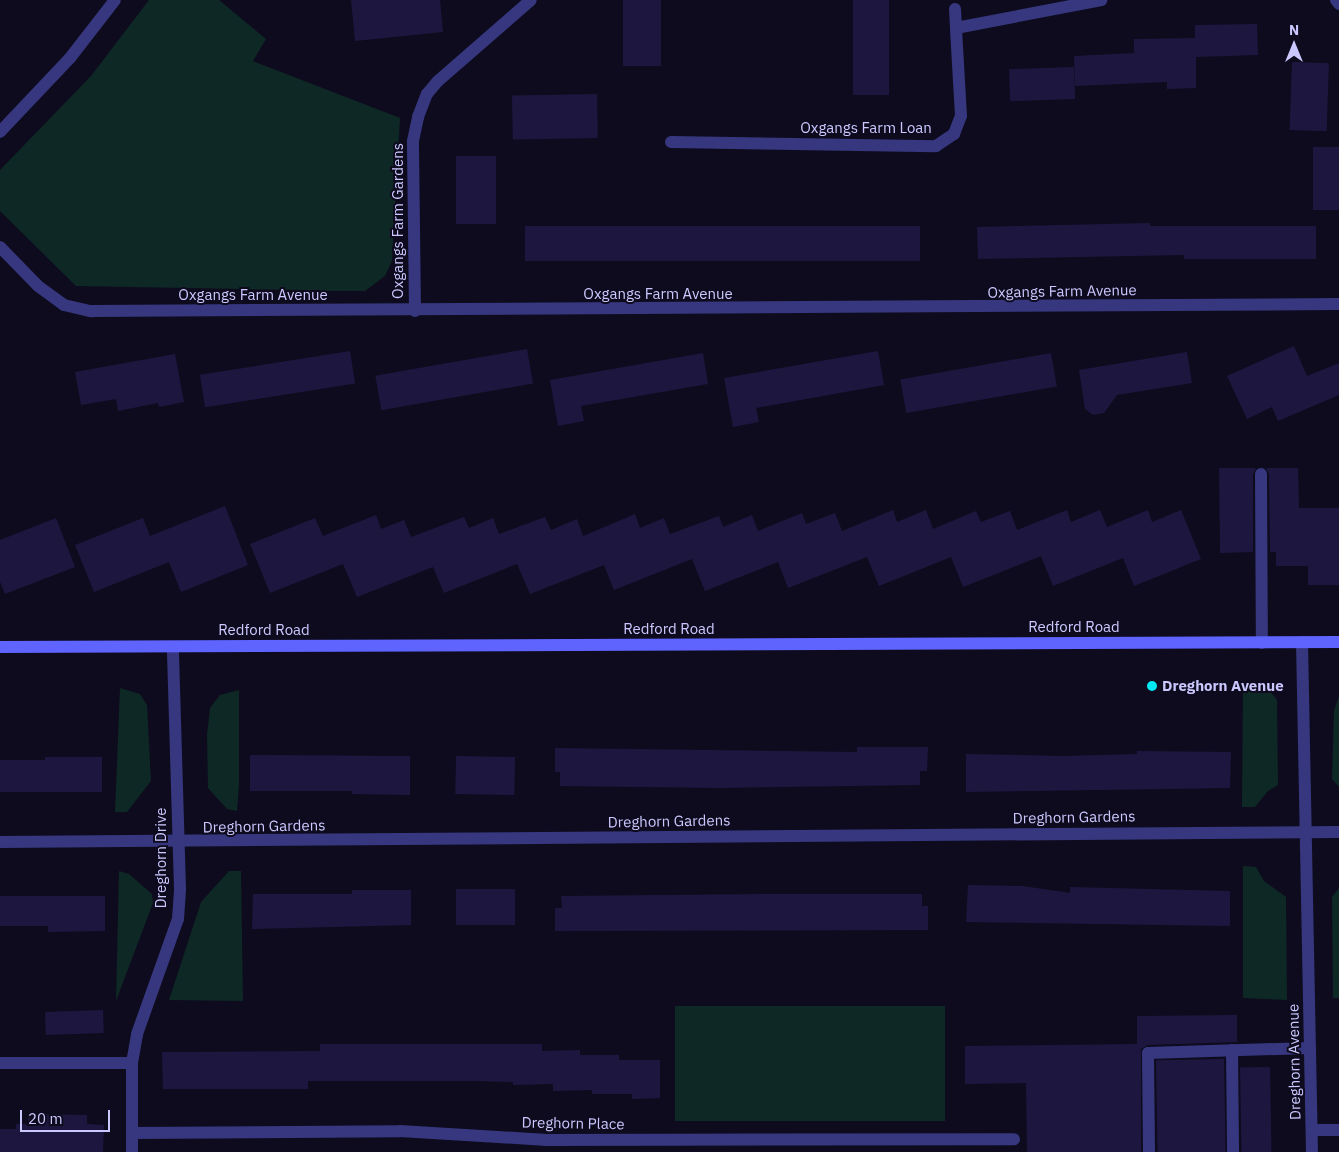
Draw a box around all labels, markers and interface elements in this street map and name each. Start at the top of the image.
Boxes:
north arrow [1269,20,1319,70]
text: N [1289,21,1299,39]
street label: Oxgangs Farm Loan [800,119,932,137]
street label: Oxgangs Farm Gardens [389,143,407,299]
street label: Oxgangs Farm Avenue [987,281,1137,301]
street label: Oxgangs Farm Avenue [583,285,733,303]
street label: Oxgangs Farm Avenue [178,286,328,304]
street label: Redford Road [1028,618,1120,636]
street label: Redford Road [623,620,715,638]
street label: Redford Road [218,621,310,639]
place label: Dreghorn Avenue [1162,677,1284,695]
marker: Dreghorn Avenue [1146,680,1158,692]
street label: Dreghorn Gardens [1012,807,1136,827]
street label: Dreghorn Drive [152,808,170,908]
street label: Dreghorn Gardens [607,811,731,831]
street label: Dreghorn Gardens [202,816,326,836]
street label: Dreghorn Avenue [1284,1004,1304,1120]
scale bar [22,1100,112,1132]
text: 20 m [28,1109,63,1128]
street label: Dreghorn Place [521,1113,625,1133]

